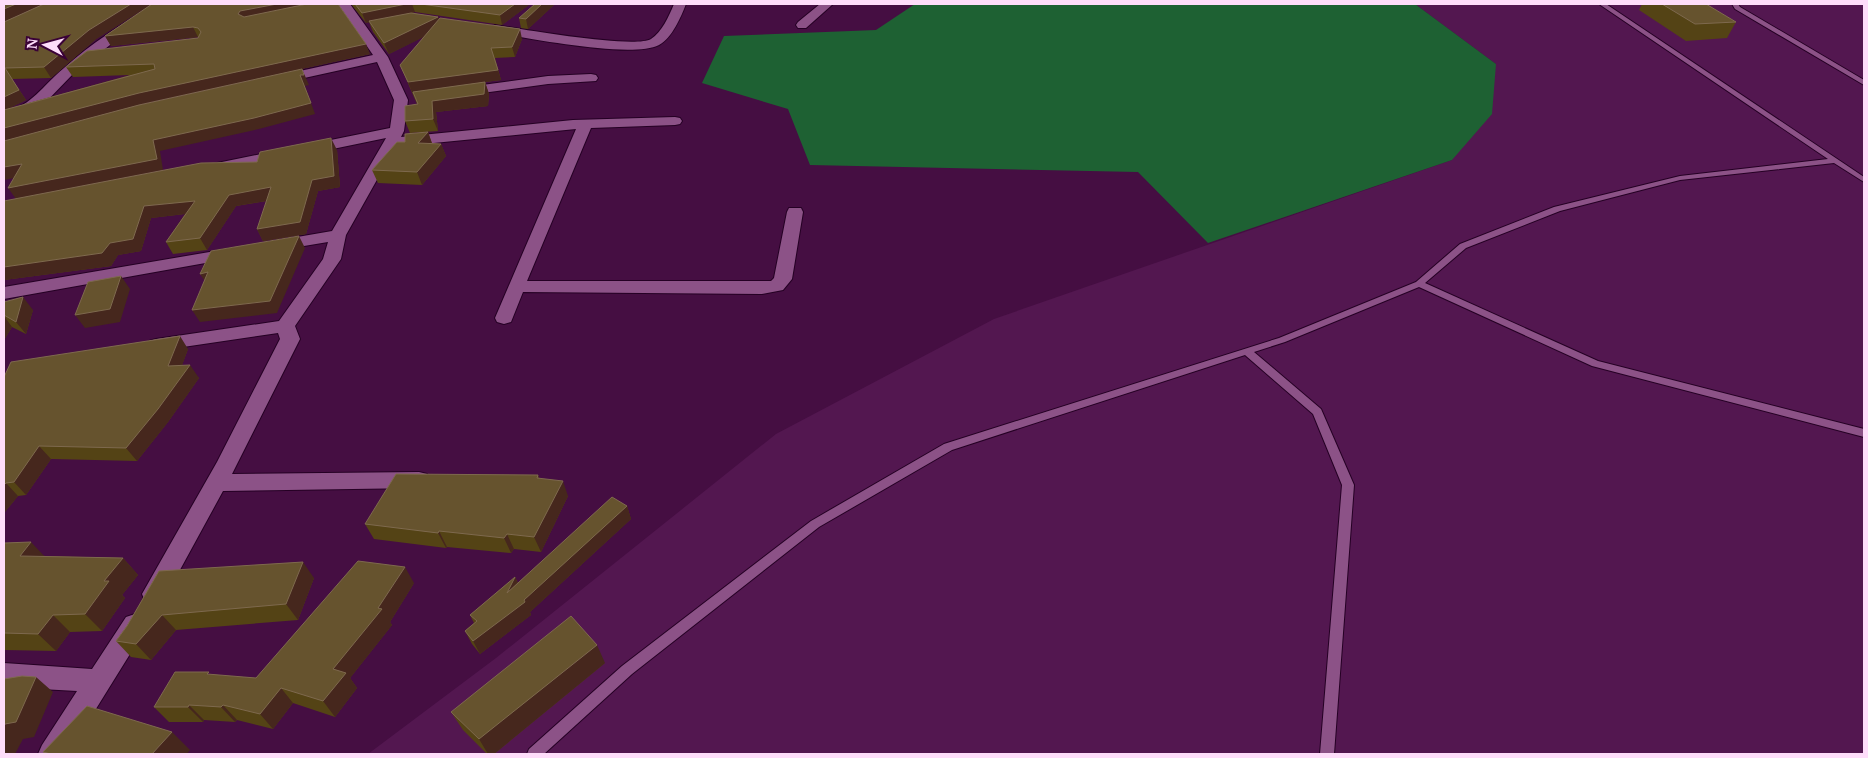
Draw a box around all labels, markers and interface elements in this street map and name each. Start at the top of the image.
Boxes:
north arrow [20,20,70,70]
text: N [22,37,42,50]

